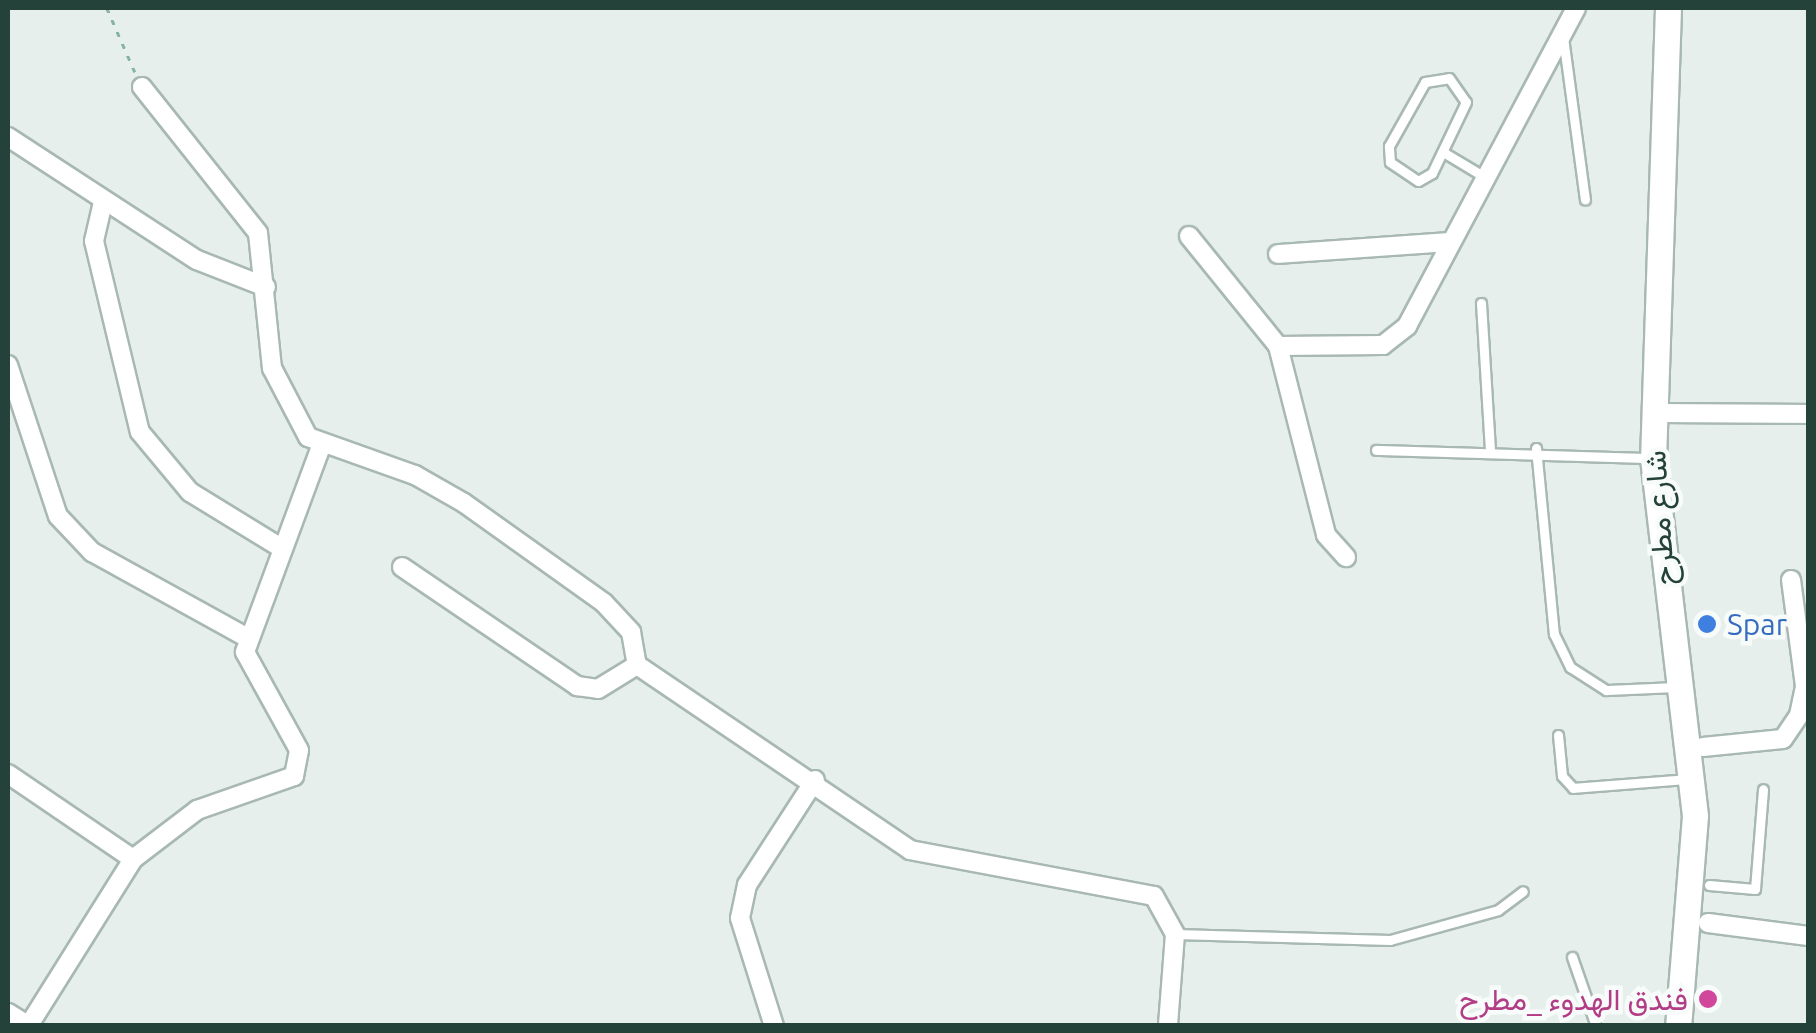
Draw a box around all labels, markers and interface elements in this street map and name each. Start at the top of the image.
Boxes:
street label: شارع مطرح [1636,449,1682,587]
place label: Spar [1727,606,1787,642]
marker: Spar [1696,613,1718,635]
place label: فندق الهدوء _مطرح [1459,981,1688,1017]
marker: فندق الهدوء _مطرح [1697,988,1719,1010]

